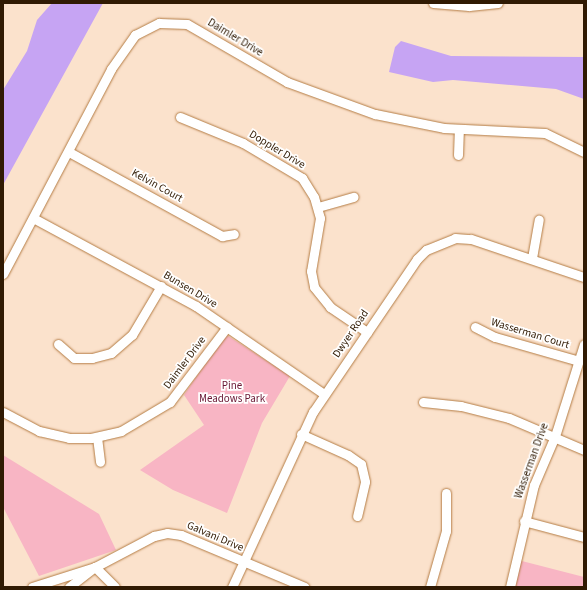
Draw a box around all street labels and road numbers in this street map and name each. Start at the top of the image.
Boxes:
street label: Daimler Drive [205,16,265,60]
street label: Doppler Drive [247,128,307,172]
street label: Kelvin Court [129,167,185,205]
street label: Bunsen Drive [161,269,219,311]
street label: Dwyer Road [330,308,372,360]
street label: Wasserman Court [489,316,571,352]
street label: Daimler Drive [161,334,209,392]
street label: Wasserman Drive [512,422,552,500]
street label: Galvani Drive [185,519,245,555]

